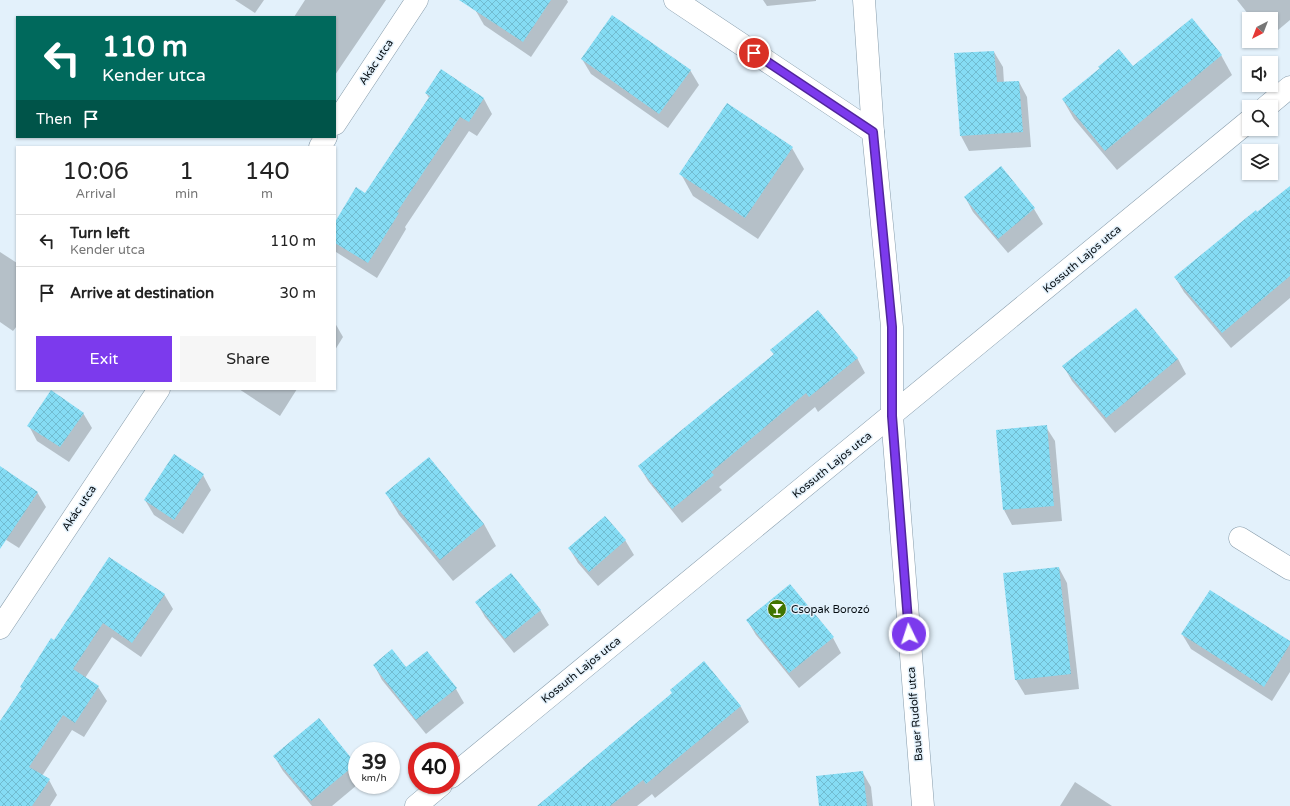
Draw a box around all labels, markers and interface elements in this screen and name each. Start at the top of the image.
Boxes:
north arrow [1242,12,1278,48]
map controls [1242,12,1278,180]
text: 110 m [102,30,188,64]
icon: left [36,32,88,84]
pin [737,36,771,70]
street label: Akác utca [356,37,396,87]
icon: arrive [743,42,765,64]
button: sound [1242,56,1278,92]
text: Kender utca [102,64,206,86]
button: search [1242,100,1278,136]
icon: arrive [80,108,102,130]
text: Then [36,110,72,128]
button: layers [1242,144,1278,180]
text: 10:06 [62,157,129,186]
text: 1 [179,157,194,186]
text: 140 [244,157,290,186]
text: Arrival [75,186,116,202]
text: min [175,186,198,202]
text: m [261,186,273,202]
street label: Kossuth Lajos utca [1040,222,1124,296]
text: Turn left [70,224,130,242]
icon: left [36,230,58,252]
text: 110 m [270,232,316,250]
text: Kender utca [70,242,145,258]
icon: arrive [36,282,58,304]
text: Arrive at destination [70,284,214,302]
text: 30 m [279,284,316,302]
button: Exit [36,336,172,382]
button: Share [180,336,316,382]
street label: Kossuth Lajos utca [790,429,874,501]
street label: Akác utca [59,483,99,533]
bar icon: Csopak Borozó [766,598,788,620]
place label: Csopak Borozó [791,603,870,616]
position arrow [888,613,930,655]
street label: Kossuth Lajos utca [539,634,623,706]
street label: Bauer Rudolf utca [904,666,926,762]
speed limit sign: 40 [408,742,460,794]
text: 39 [361,751,387,775]
text: km/h [361,772,387,784]

